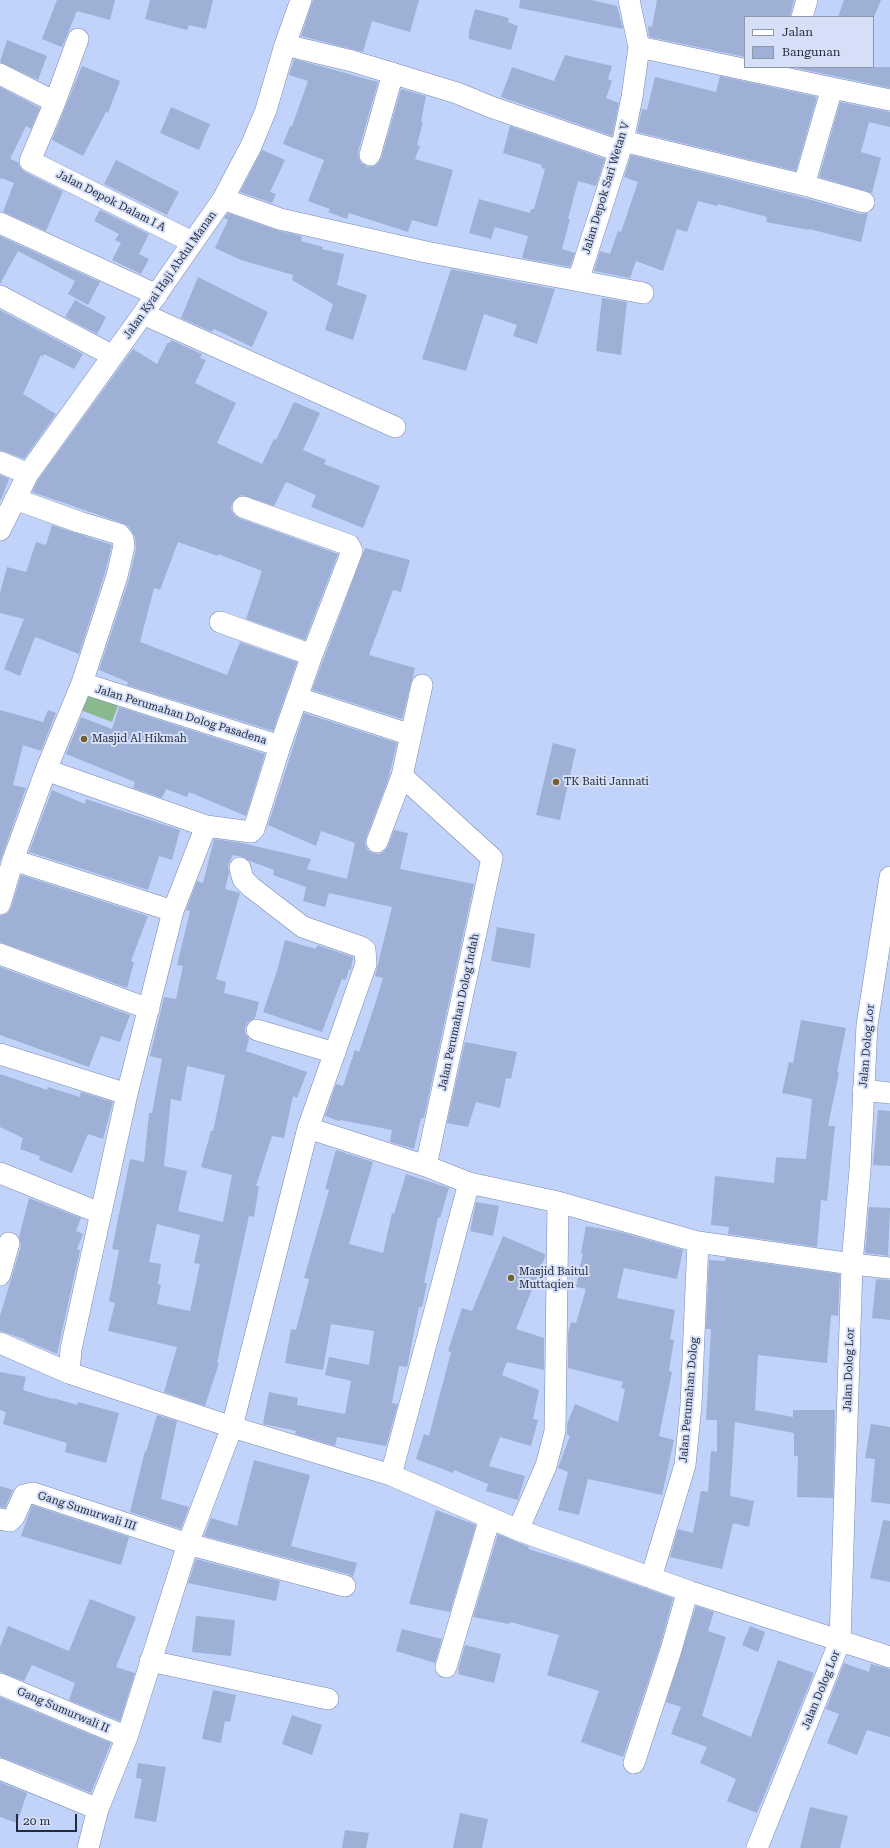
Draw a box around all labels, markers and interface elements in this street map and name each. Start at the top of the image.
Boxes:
legend [744,16,874,68]
text: Jalan [782,25,813,39]
text: Bangunan [782,45,841,59]
street label: Jalan Depok Sari Wetan V [580,120,632,256]
street label: Jalan Depok Dalam I A [54,168,168,234]
street label: Jalan Kyai Haji Abdul Manan [121,208,219,342]
street label: Jalan Perumahan Dolog Pasadena [94,683,268,747]
place label: Masjid Al Hikmah [92,732,187,746]
marker: Masjid Al Hikmah [79,734,89,744]
place label: TK Baiti Jannati [564,775,649,789]
marker: TK Baiti Jannati [551,777,561,787]
street label: Jalan Perumahan Dolog Indah [436,932,482,1092]
street label: Jalan Dolog Lor [857,1004,877,1088]
place label: Masjid Baitul Muttaqien [519,1265,588,1291]
marker: Masjid Baitul Muttaqien [506,1273,516,1283]
street label: Jalan Dolog Lor [841,1328,857,1412]
street label: Jalan Perumahan Dolog [677,1337,701,1463]
street label: Gang Sumurwali III [36,1489,138,1533]
street label: Jalan Dolog Lor [799,1649,843,1731]
street label: Gang Sumurwali II [15,1685,111,1735]
scale bar [18,1806,79,1832]
text: 20 m [23,1814,50,1828]

